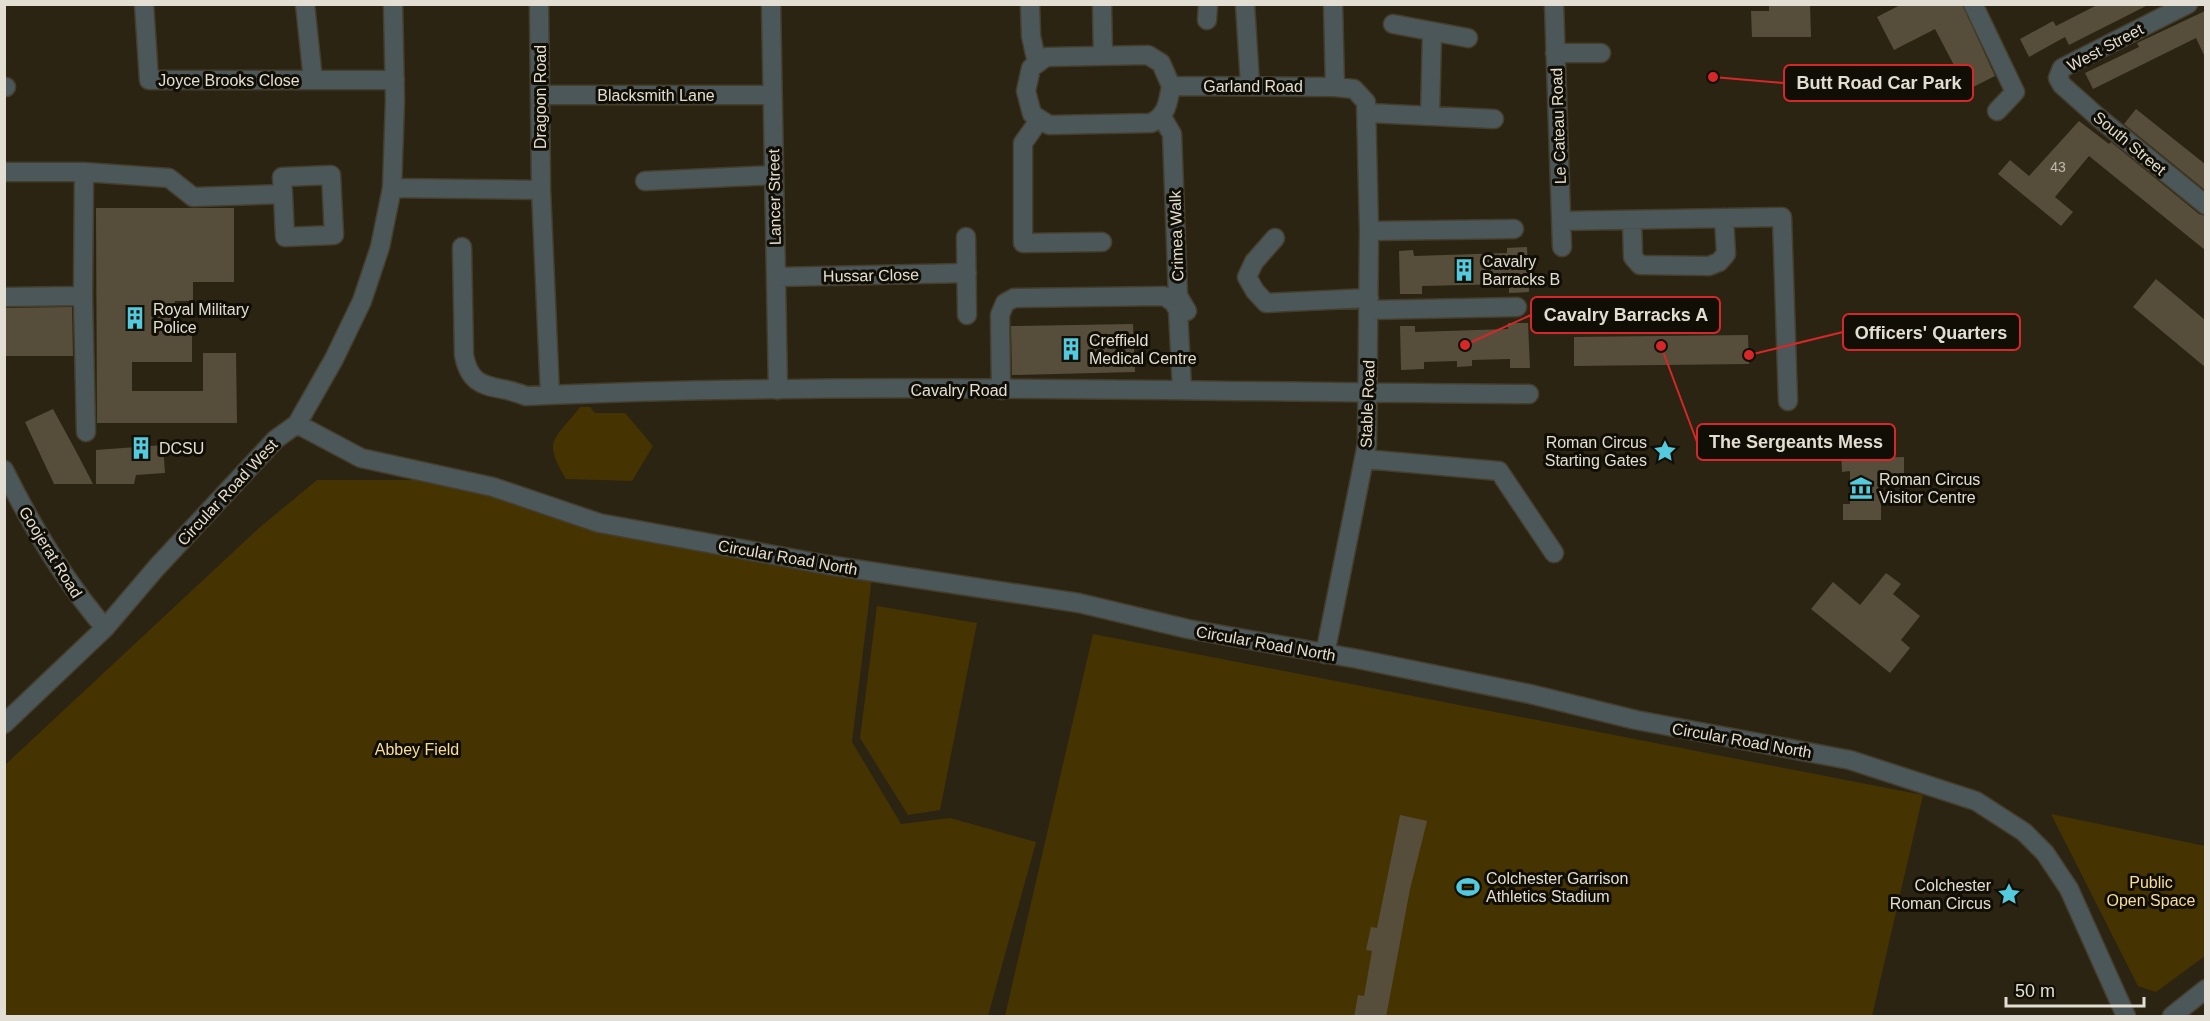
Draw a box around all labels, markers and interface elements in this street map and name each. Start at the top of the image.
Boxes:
street label: West Street [2064,20,2146,74]
street label: Dragoon Road [532,45,549,149]
callout: Butt Road Car Park [1784,65,1973,101]
street label: Le Cateau Road [1548,67,1569,185]
street label: Joyce Brooks Close [158,72,300,89]
text: Butt Road Car Park [1796,73,1962,93]
street label: Garland Road [1203,78,1303,95]
street label: Blacksmith Lane [597,87,715,104]
street label: South Street [2090,108,2170,179]
street label: Lancer Street [765,148,784,245]
house number: 43 [2050,159,2066,175]
street label: Crimea Walk [1166,189,1187,282]
place label: Cavalry Barracks B [1482,253,1560,288]
building icon: Cavalry Barracks B [1451,257,1477,283]
street label: Hussar Close [823,266,919,285]
callout: Cavalry Barracks A [1531,297,1720,333]
place label: Royal Military Police [153,301,249,336]
building icon: Royal Military Police [122,305,148,331]
text: Cavalry Barracks A [1544,305,1708,325]
callout: Officers' Quarters [1843,314,2020,350]
text: Officers' Quarters [1855,323,2007,343]
place label: Creffield Medical Centre [1089,332,1197,367]
building icon: Creffield Medical Centre [1058,336,1084,362]
street label: Stable Road [1357,360,1378,448]
street label: Cavalry Road [911,382,1007,399]
callout: The Sergeants Mess [1697,424,1895,460]
text: The Sergeants Mess [1709,432,1883,452]
place label: Roman Circus Starting Gates [1545,434,1647,469]
building icon: DCSU [128,435,154,461]
street label: Circular Road West [174,436,281,549]
place icon: Roman Circus Starting Gates [1652,438,1678,464]
place label: DCSU [159,440,204,457]
place label: Roman Circus Visitor Centre [1879,471,1980,506]
museum icon: Roman Circus Visitor Centre [1848,475,1874,501]
street label: Goojerat Road [16,504,85,601]
street label: Circular Road North [717,537,859,578]
street label: Circular Road North [1195,623,1337,664]
street label: Circular Road North [1671,720,1813,761]
park label: Abbey Field [375,741,459,758]
place label: Colchester Garrison Athletics Stadium [1486,870,1628,905]
sports icon: Colchester Garrison Athletics Stadium [1455,874,1481,900]
park label: Public Open Space [2107,874,2196,909]
place label: Colchester Roman Circus [1890,877,1992,912]
place icon: Colchester Roman Circus [1996,881,2022,907]
scale bar [2006,970,2144,1008]
text: 50 m [2015,981,2055,1001]

